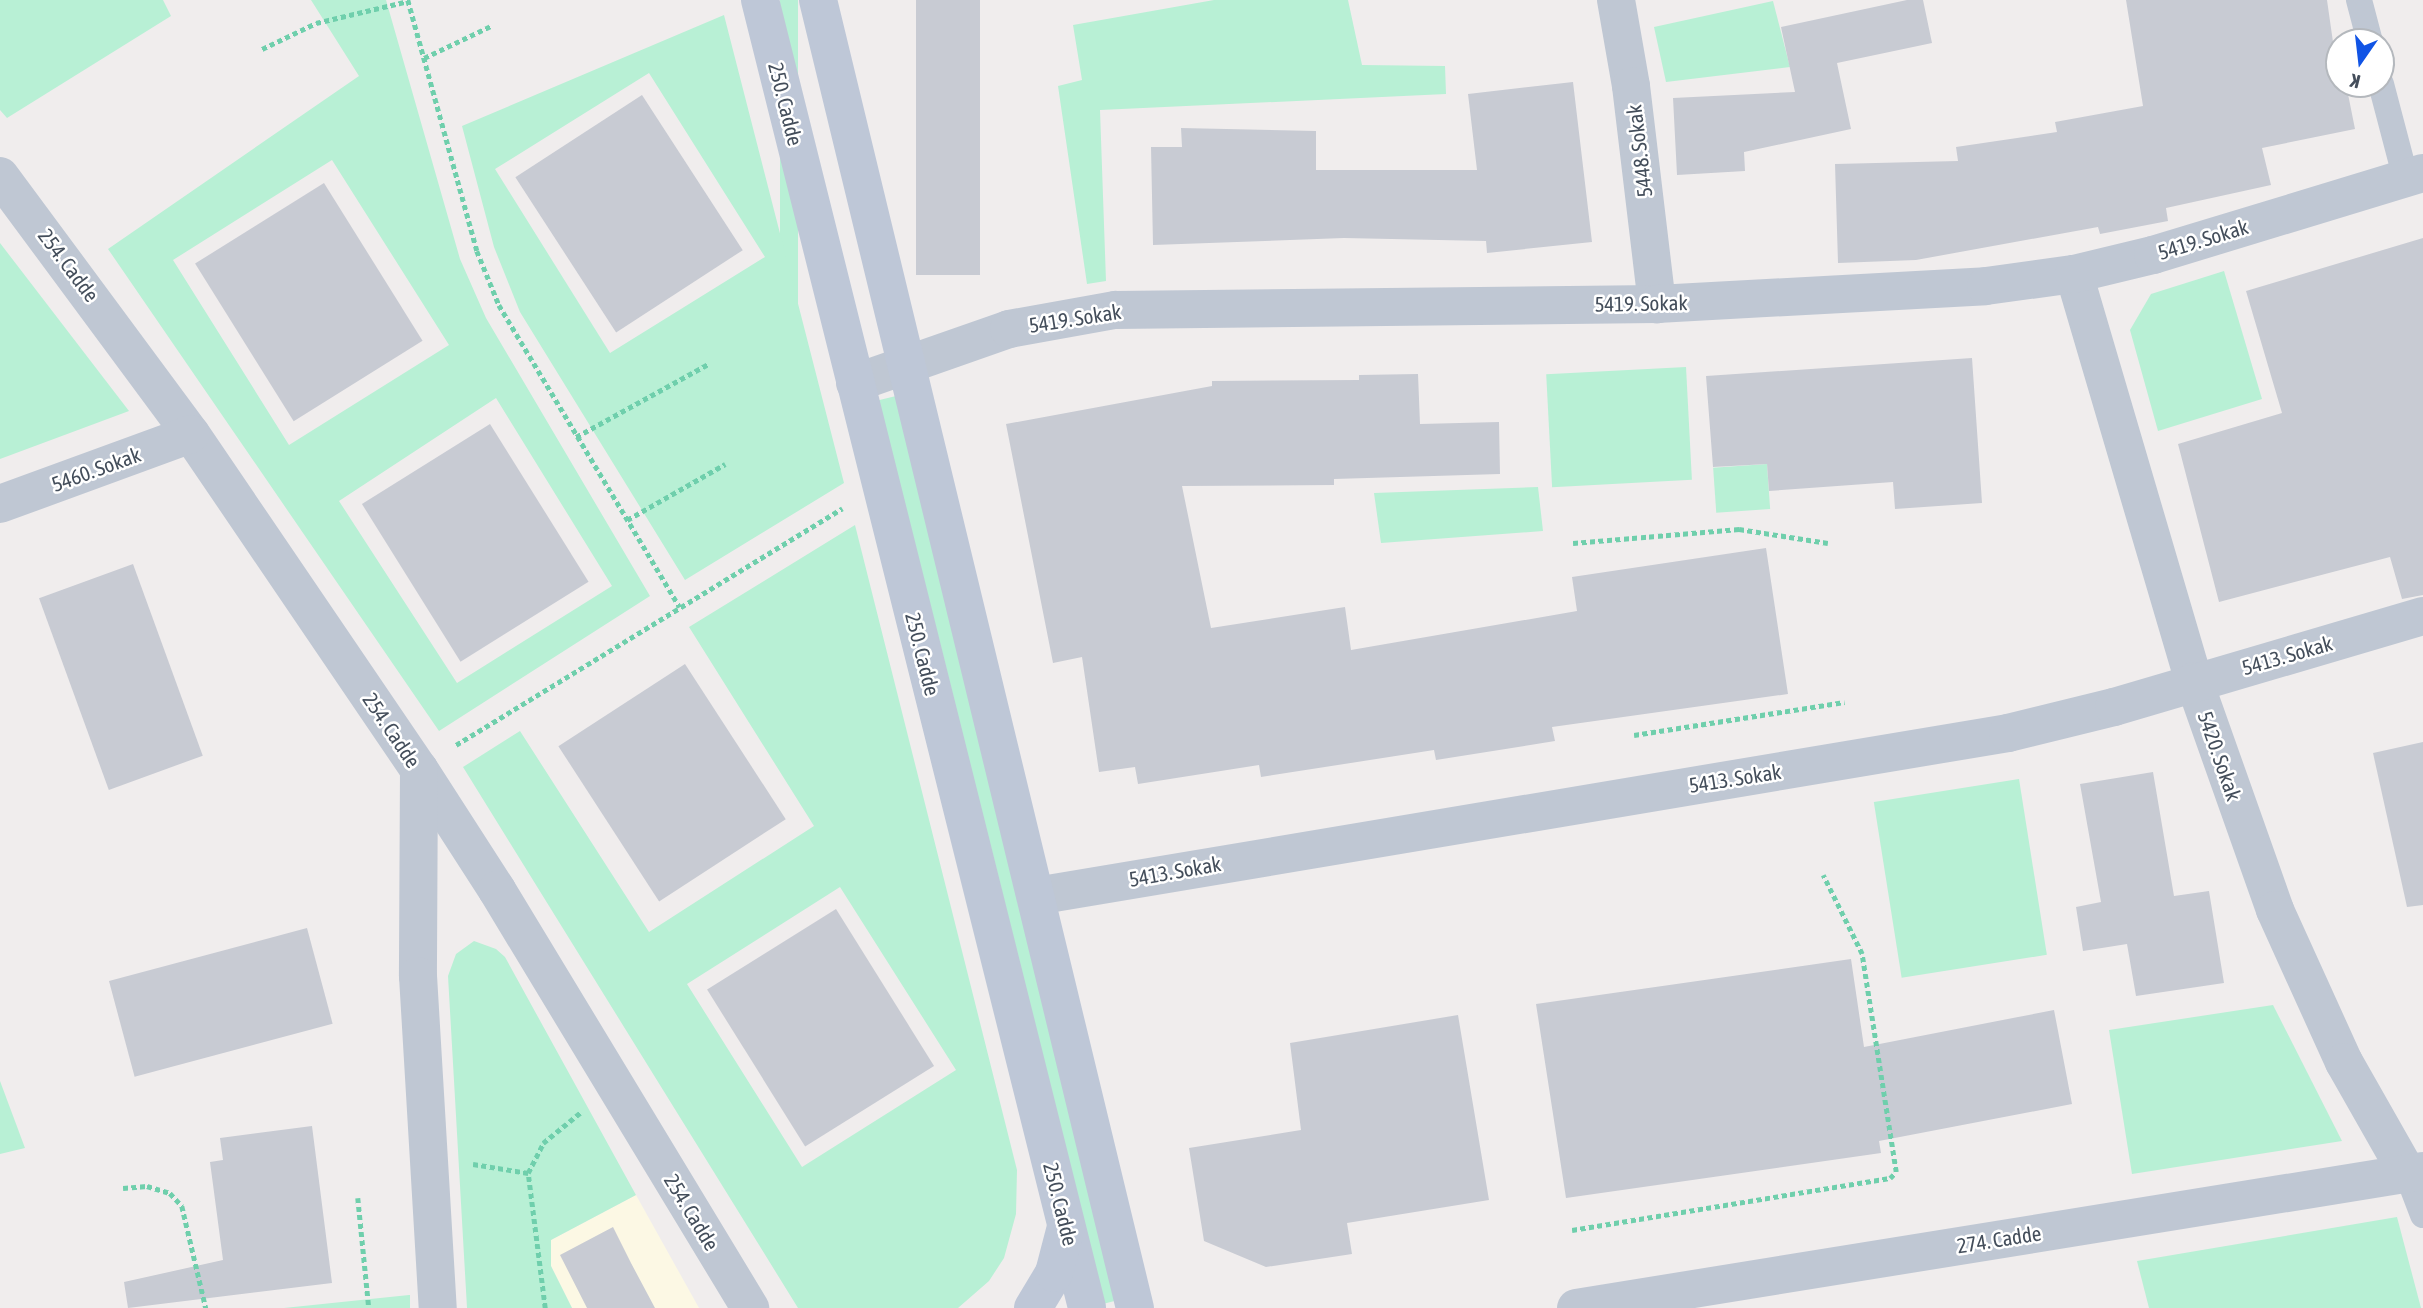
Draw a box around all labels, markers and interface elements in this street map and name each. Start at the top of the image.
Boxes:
north arrow [2325,28,2395,98]
street label: 250. Cadde [764,60,808,148]
text: K [2348,70,2363,93]
street label: 5448. Sokak [1621,103,1657,199]
street label: 5419. Sokak [2155,213,2251,265]
street label: 254. Cadde [33,224,105,306]
street label: 5419. Sokak [1594,290,1688,316]
street label: 5419. Sokak [1027,298,1123,338]
street label: 5460. Sokak [48,441,144,497]
street label: 250. Cadde [901,610,945,698]
street label: 5413. Sokak [2239,630,2335,680]
street label: 254. Cadde [358,688,426,772]
street label: 5420. Sokak [2193,708,2247,804]
street label: 5413. Sokak [1687,758,1783,798]
street label: 5413. Sokak [1127,851,1223,891]
street label: 250. Cadde [1039,1160,1083,1248]
street label: 254. Cadde [659,1169,725,1255]
street label: 274. Cadde [1955,1220,2043,1258]

